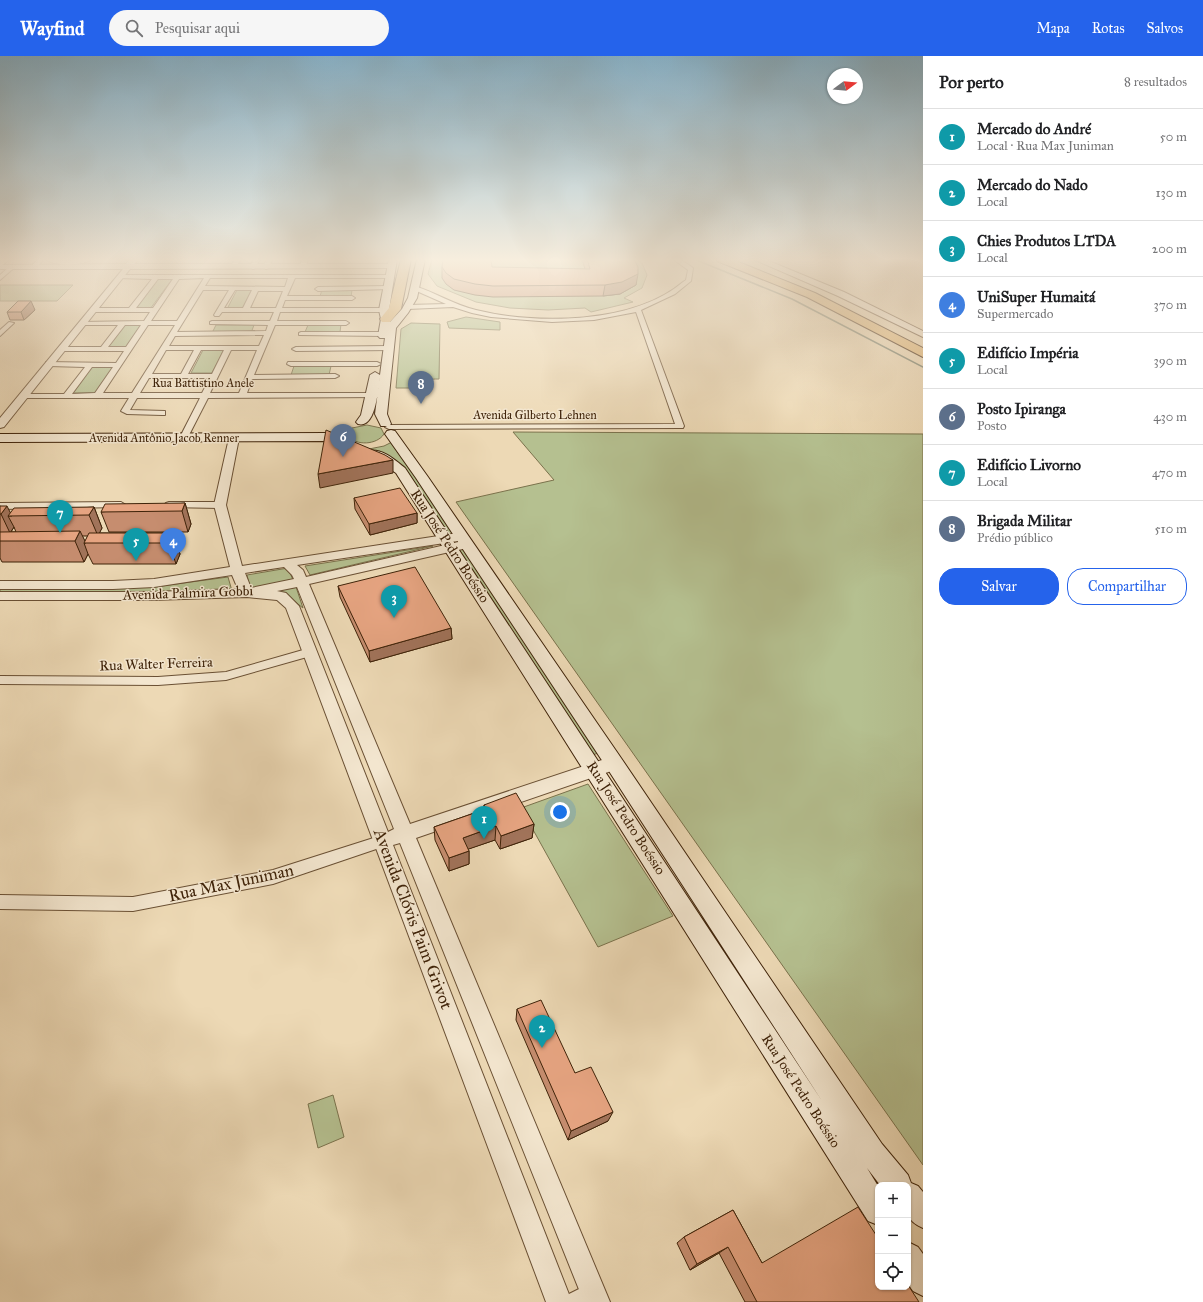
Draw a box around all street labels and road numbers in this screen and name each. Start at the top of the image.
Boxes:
street label: Rua Battistino Anele [152,376,254,390]
street label: Avenida Gilberto Lehnen [472,408,597,422]
street label: Avenida Antônio Jacob Renner [88,431,240,446]
street label: Rua José Pedro Boéssio [406,486,493,606]
street label: Avenida Palmira Gobbi [121,582,254,604]
street label: Rua Walter Ferreira [99,654,213,674]
street label: Rua José Pedro Boéssio [582,758,669,878]
street label: Avenida Clóvis Paim Grivot [368,825,457,1012]
street label: Rua Max Juniman [166,859,296,907]
street label: Rua José Pedro Boéssio [757,1031,844,1151]

